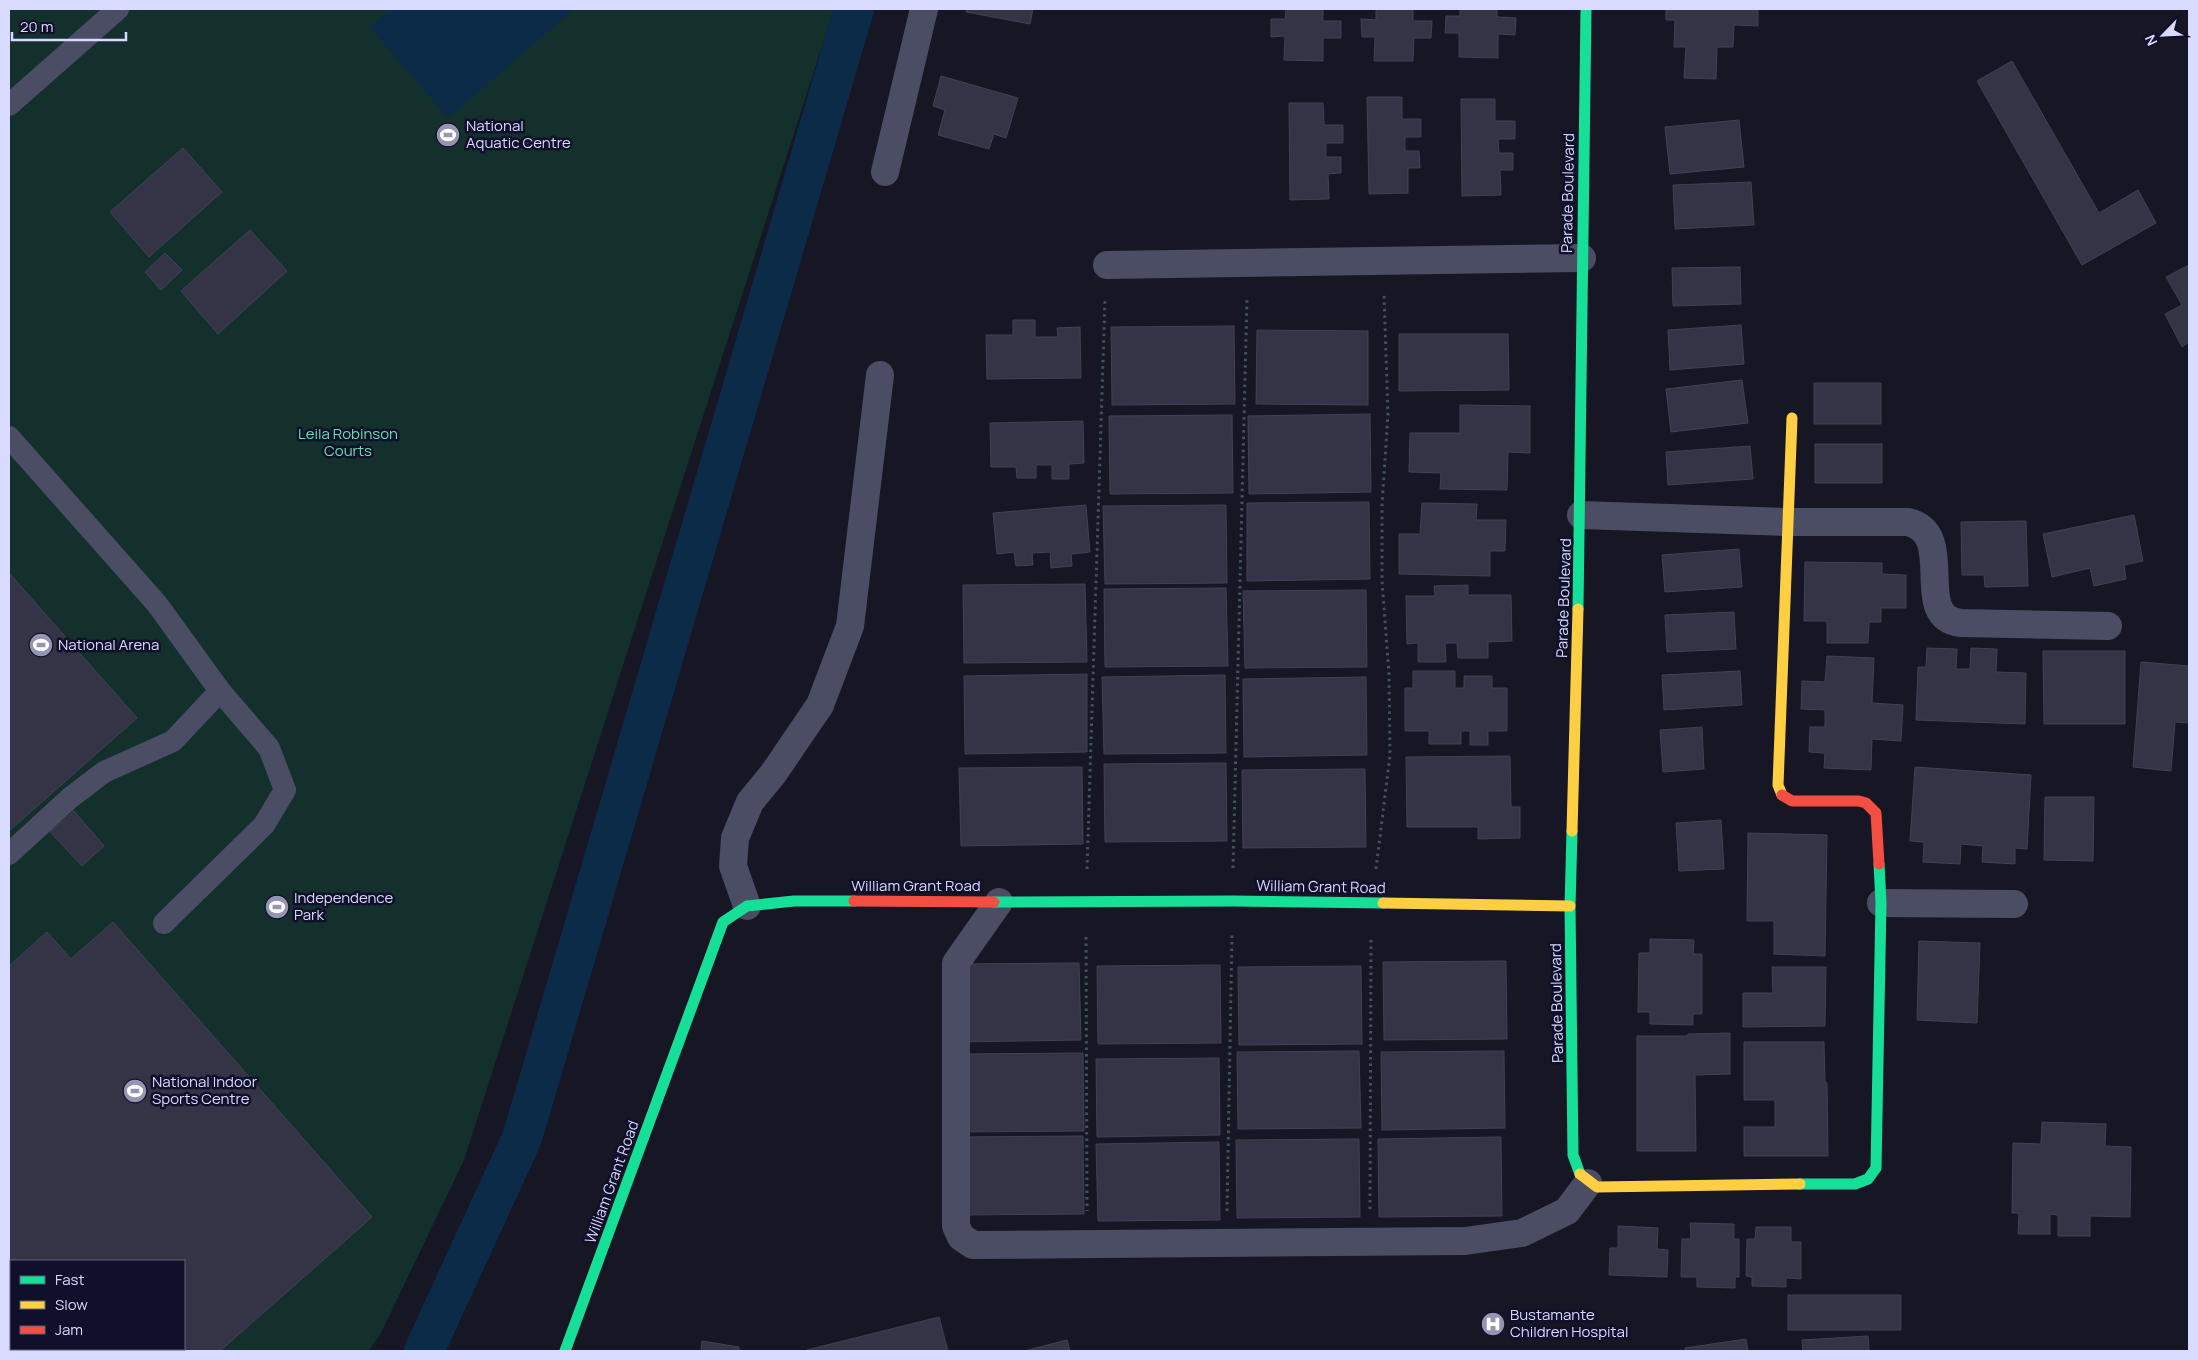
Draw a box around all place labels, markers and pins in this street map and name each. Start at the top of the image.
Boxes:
place label: National Aquatic Centre [466,115,571,153]
sports icon: National Aquatic Centre [435,122,461,148]
sports icon: National Arena [28,632,54,658]
place label: National Arena [58,634,159,655]
place label: Independence Park [294,887,393,925]
sports icon: Independence Park [264,894,290,920]
place label: National Indoor Sports Centre [152,1071,258,1109]
sports icon: National Indoor Sports Centre [122,1078,148,1104]
place label: Bustamante Children Hospital [1510,1304,1628,1342]
hospital icon: Bustamante Children Hospital [1480,1311,1506,1337]

